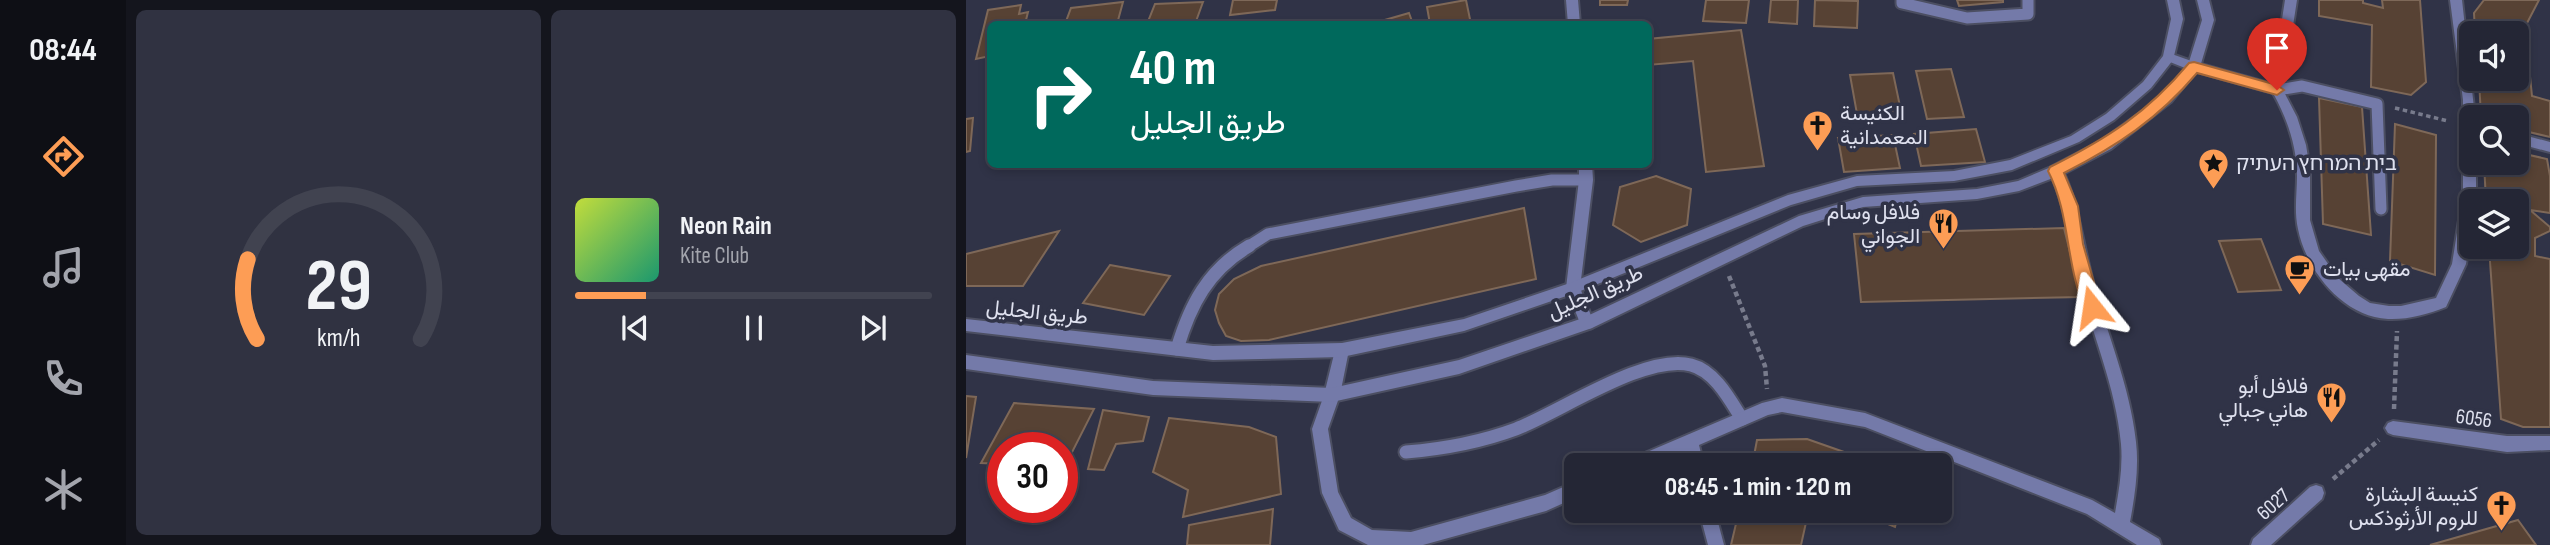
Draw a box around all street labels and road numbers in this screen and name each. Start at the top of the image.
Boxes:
street label: طريق الجليل [1543,260,1647,325]
street label: طريق الجليل [985,295,1089,330]
street label: 6056 [2454,404,2494,433]
street label: 6027 [2252,483,2295,526]

